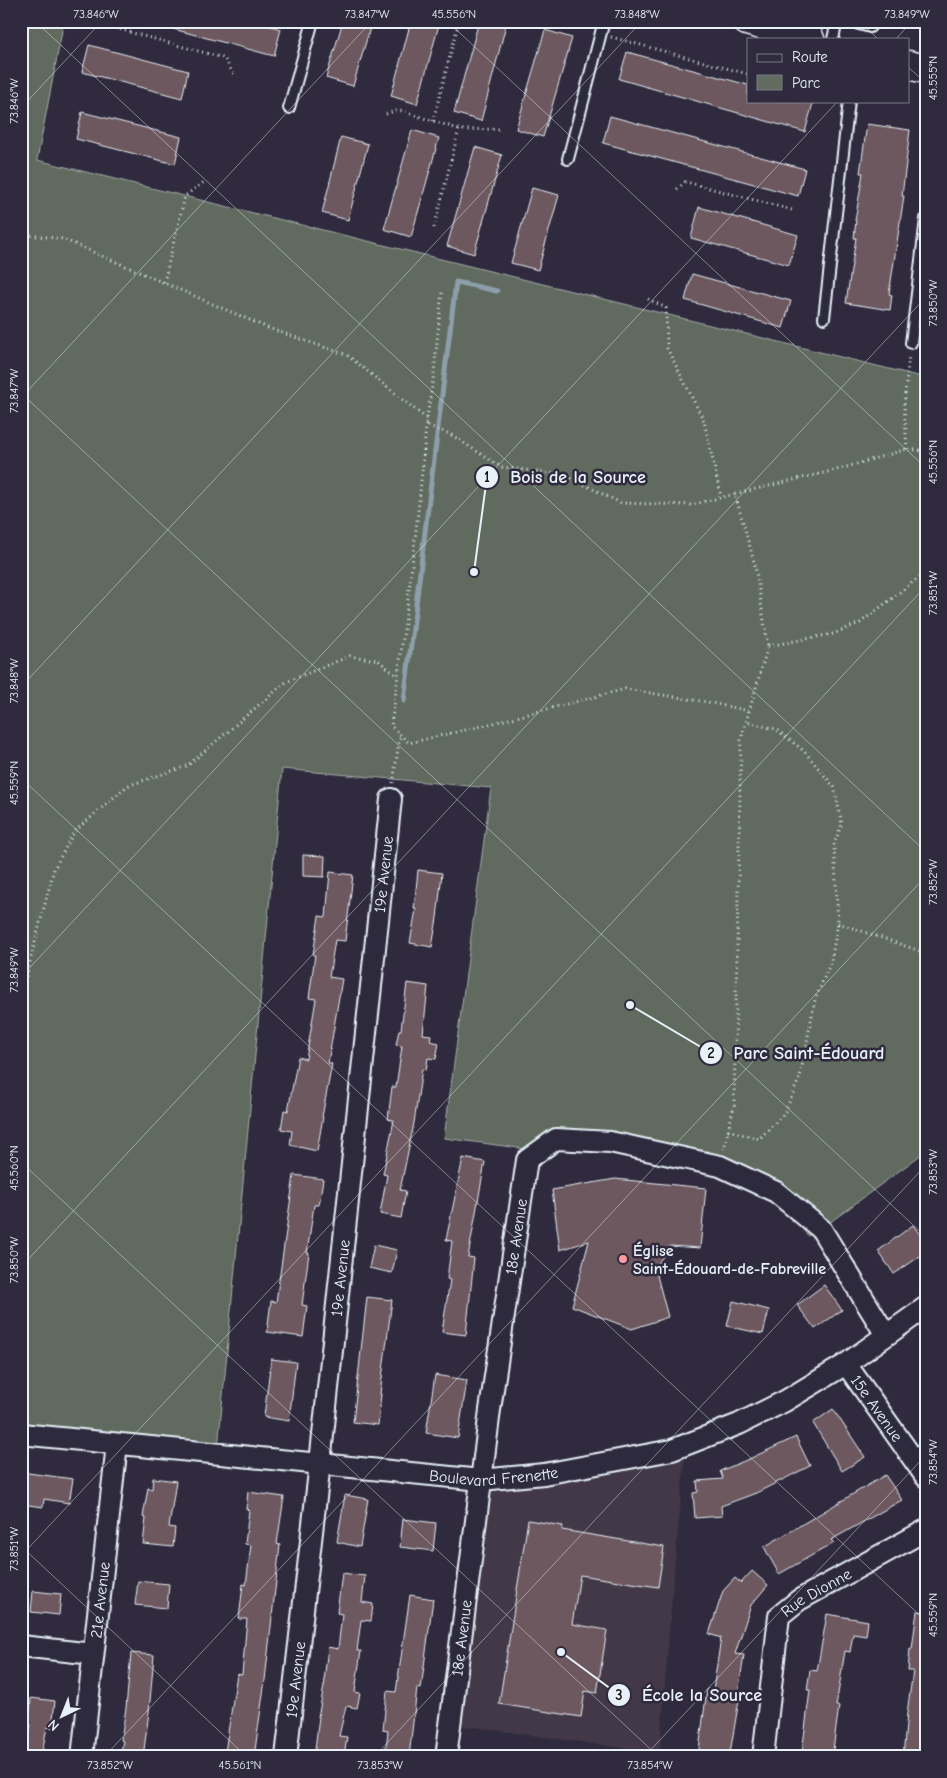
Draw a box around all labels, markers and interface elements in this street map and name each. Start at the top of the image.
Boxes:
text: 73.846°W [73,7,119,21]
text: 73.847°W [345,7,390,21]
text: 45.556°N [432,7,476,21]
text: 73.848°W [614,7,660,21]
text: 73.849°W [884,7,930,21]
legend [747,38,910,102]
text: Route [792,48,828,66]
text: 45.555°N [926,56,940,100]
text: Parc [792,74,820,92]
text: 73.846°W [7,78,21,124]
text: 73.850°W [926,279,940,326]
text: 73.847°W [7,368,21,413]
text: 45.556°N [926,440,940,484]
callout: Bois de la Source [475,460,655,493]
text: Bois de la Source [510,467,646,488]
text: 1 [484,468,490,486]
text: 73.851°W [926,570,940,615]
text: 73.848°W [7,658,21,704]
text: 45.559°N [7,761,21,805]
street label: 19e Avenue [371,835,397,914]
text: 73.852°W [926,858,940,905]
text: 73.849°W [7,947,21,993]
callout: Parc Saint-Édouard [698,1036,894,1069]
text: Parc Saint-Édouard [733,1042,885,1064]
text: 2 [707,1044,715,1062]
text: 45.560°N [7,1145,21,1191]
text: 73.853°W [926,1149,940,1195]
street label: 18e Avenue [502,1198,531,1276]
text: 73.850°W [7,1236,21,1283]
street label: 19e Avenue [328,1239,354,1317]
place label: Église Saint-Édouard-de-Fabreville [633,1241,826,1278]
marker: Église Saint-Édouard-de-Fabreville [617,1253,629,1265]
street label: 15e Avenue [847,1372,906,1445]
text: 73.854°W [926,1439,940,1485]
street label: Boulevard Frenette [428,1464,560,1490]
text: 73.851°W [7,1526,21,1571]
street label: 21e Avenue [87,1561,114,1639]
street label: Rue Dionne [778,1565,855,1621]
text: 45.559°N [926,1593,940,1637]
street label: 18e Avenue [448,1599,476,1677]
street label: 19e Avenue [283,1640,309,1719]
callout: École la Source [607,1678,772,1711]
text: École la Source [642,1684,762,1706]
text: 3 [615,1686,623,1704]
north arrow [38,1690,88,1740]
text: N [44,1716,63,1734]
text: 73.852°W [87,1758,134,1772]
text: 45.561°N [219,1758,261,1772]
text: 73.853°W [357,1758,403,1772]
text: 73.854°W [627,1758,673,1772]

